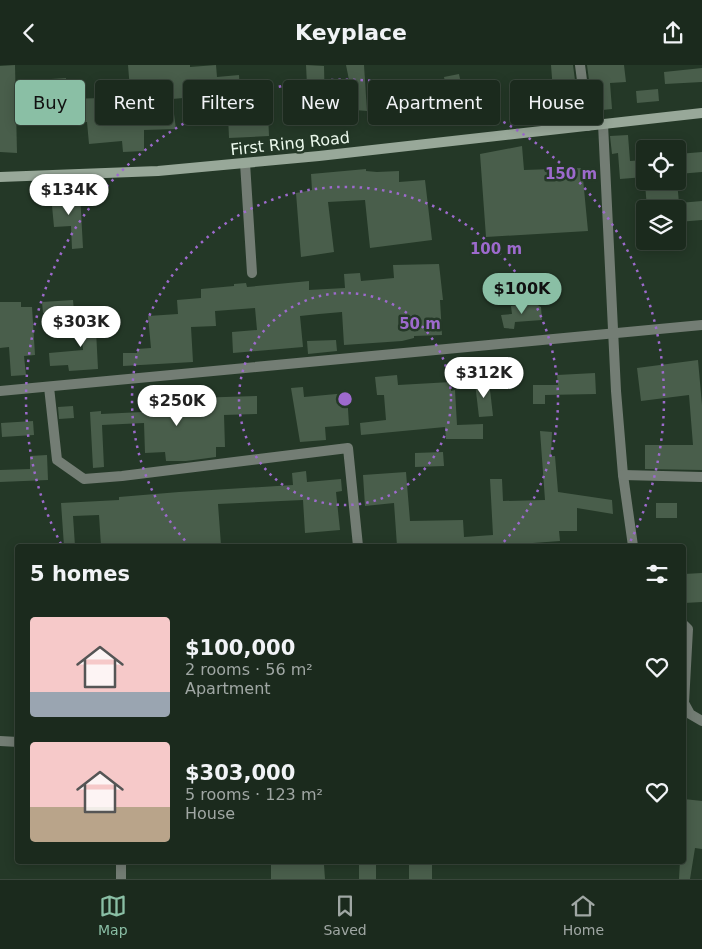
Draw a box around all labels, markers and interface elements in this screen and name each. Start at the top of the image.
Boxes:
icon: back [15,19,43,47]
icon: share [659,19,687,47]
text: Keyplace [295,20,407,45]
chip: Buy [15,80,85,125]
chip: Rent [95,80,173,125]
chip: Filters [183,80,273,125]
chip: New [283,80,358,125]
chip: Apartment [368,80,500,125]
chip: House [510,80,603,125]
street label: First Ring Road [229,128,351,159]
map controls [636,140,686,250]
button: locate [636,140,686,190]
text: 150 m [545,165,597,183]
pin: $134K [34,173,104,216]
text: $134K [41,180,97,199]
button: layers [636,200,686,250]
text: 100 m [470,240,522,258]
pin: $100K [487,273,557,315]
text: $100K [494,279,550,298]
pin: $303K [46,305,116,348]
text: $303K [53,312,109,331]
text: 50 m [399,315,441,333]
pin: $312K [449,357,519,399]
text: $312K [456,363,512,382]
pin: $250K [142,385,212,427]
centre of rings [336,390,354,408]
text: $250K [149,391,205,410]
icon: filters [643,560,671,588]
text: 5 homes [30,562,130,586]
text: $100,000 [185,636,295,660]
icon: home [70,637,130,697]
icon: heart [643,653,671,681]
text: 2 rooms · 56 m² [185,660,313,679]
text: Apartment [185,679,271,698]
text: $303,000 [185,761,295,785]
icon: home [70,762,130,822]
icon: heart [643,778,671,806]
text: 5 rooms · 123 m² [185,785,323,804]
text: House [185,804,235,823]
tab: Map [98,892,128,938]
tab: Saved [323,892,367,938]
tab: Home [563,892,604,938]

